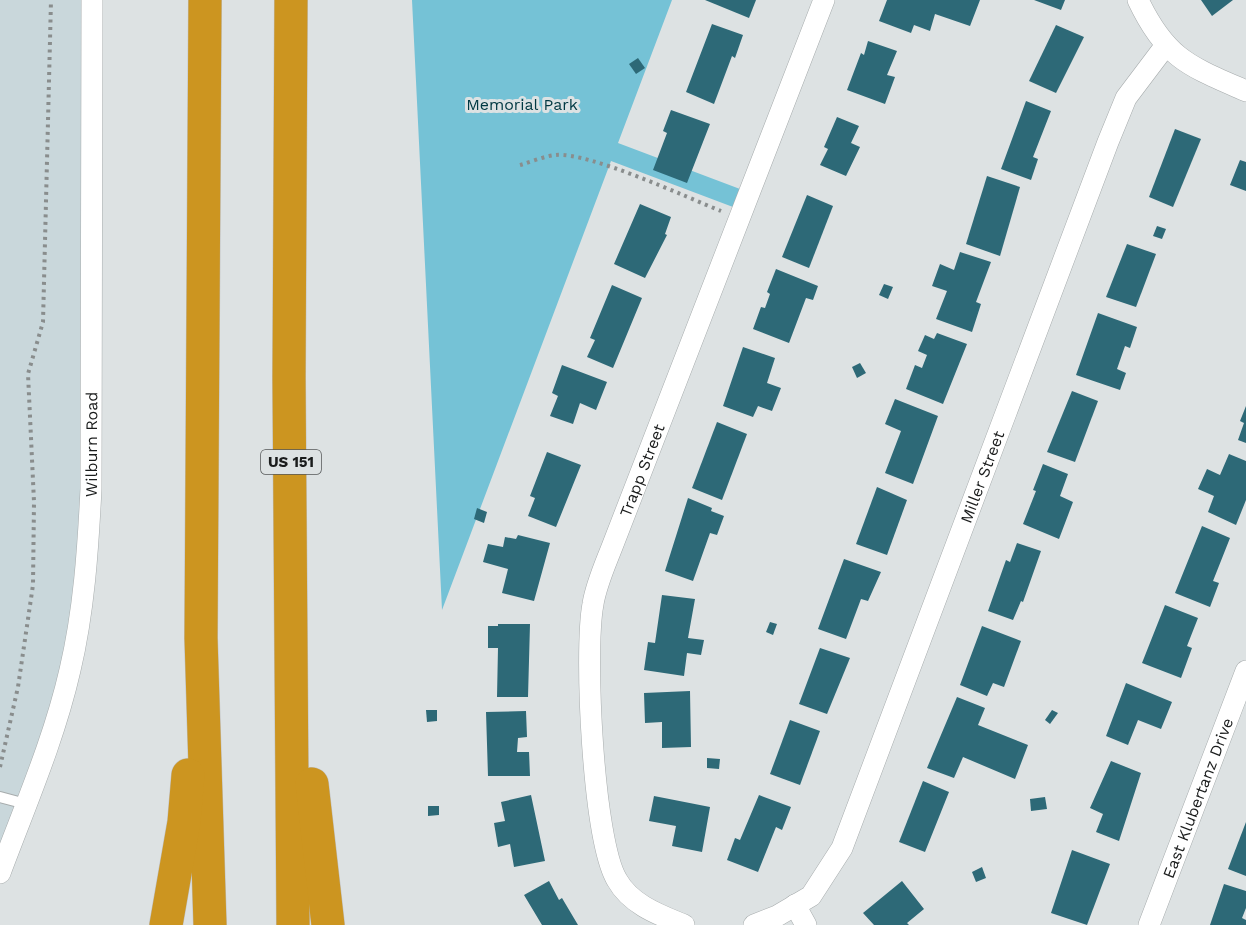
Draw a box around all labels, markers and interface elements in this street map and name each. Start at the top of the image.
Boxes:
park label: Memorial Park [466,95,578,114]
street label: Wilburn Road [81,392,101,498]
street label: Trapp Street [615,421,668,519]
street label: Miller Street [956,428,1008,525]
road number: US 151 [261,450,321,474]
street label: East Klubertanz Drive [1158,715,1237,881]

